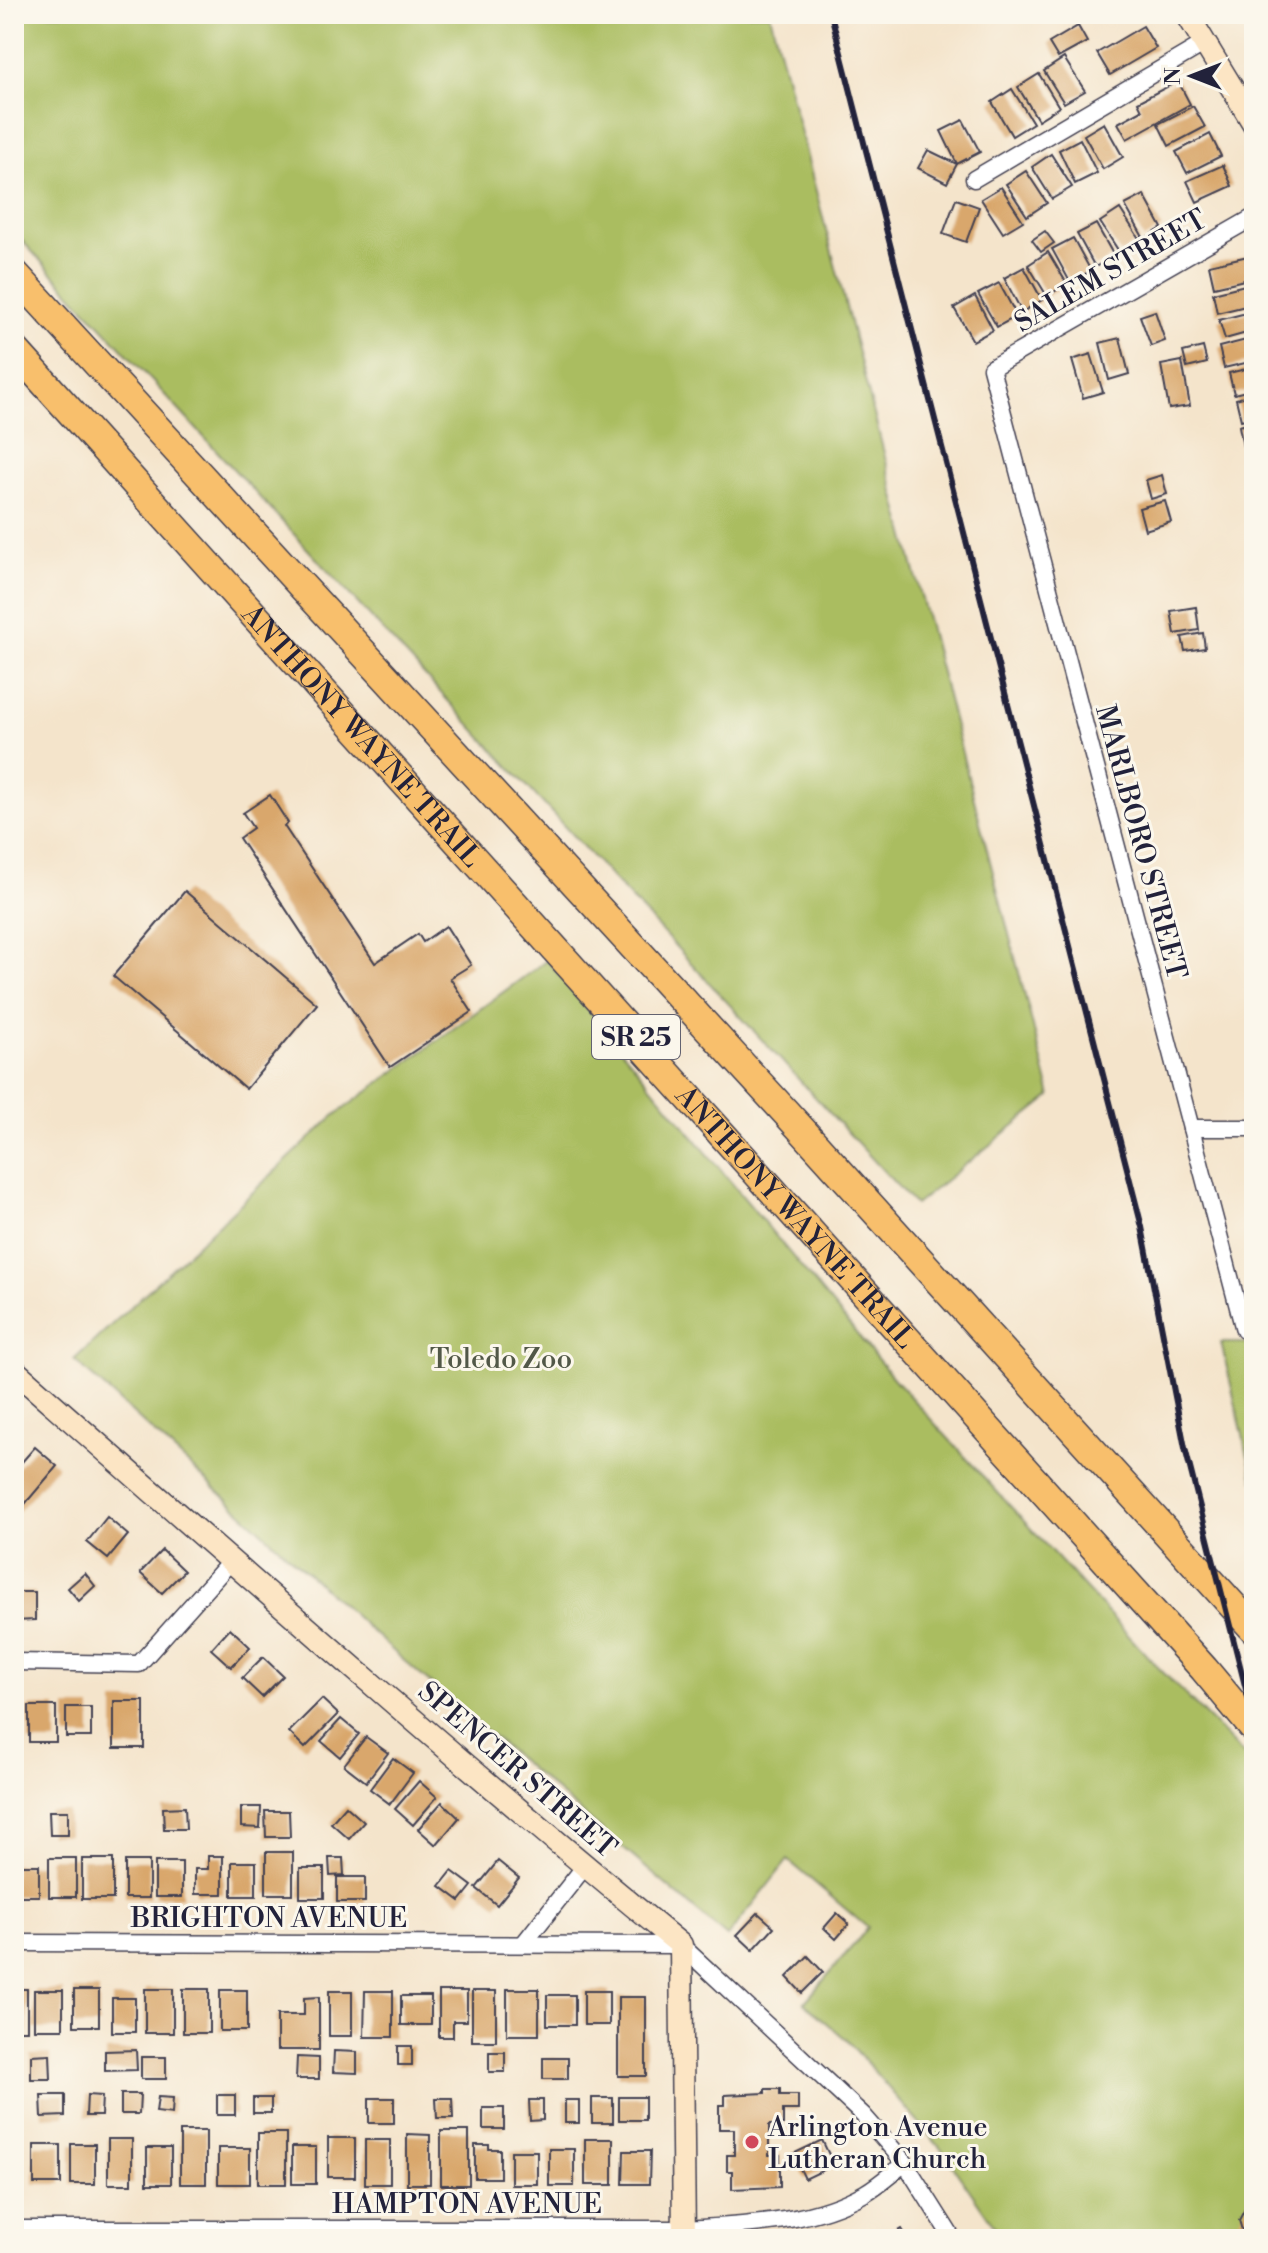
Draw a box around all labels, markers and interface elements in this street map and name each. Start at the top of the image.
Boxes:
north arrow [1152,36,1232,116]
text: N [1160,67,1187,85]
street label: SALEM STREET [1008,202,1213,340]
street label: ANTHONY WAYNE TRAIL [233,597,488,875]
street label: MARLBORO STREET [1087,701,1194,984]
road number: SR 25 [592,1015,680,1059]
street label: ANTHONY WAYNE TRAIL [667,1078,922,1356]
park label: Toledo Zoo [430,1342,572,1377]
street label: SPENCER STREET [411,1674,623,1866]
street label: BRIGHTON AVENUE [130,1901,407,1936]
place label: Arlington Avenue Lutheran Church [767,2110,988,2177]
marker: Arlington Avenue Lutheran Church [743,2133,761,2151]
street label: HAMPTON AVENUE [332,2187,602,2222]

